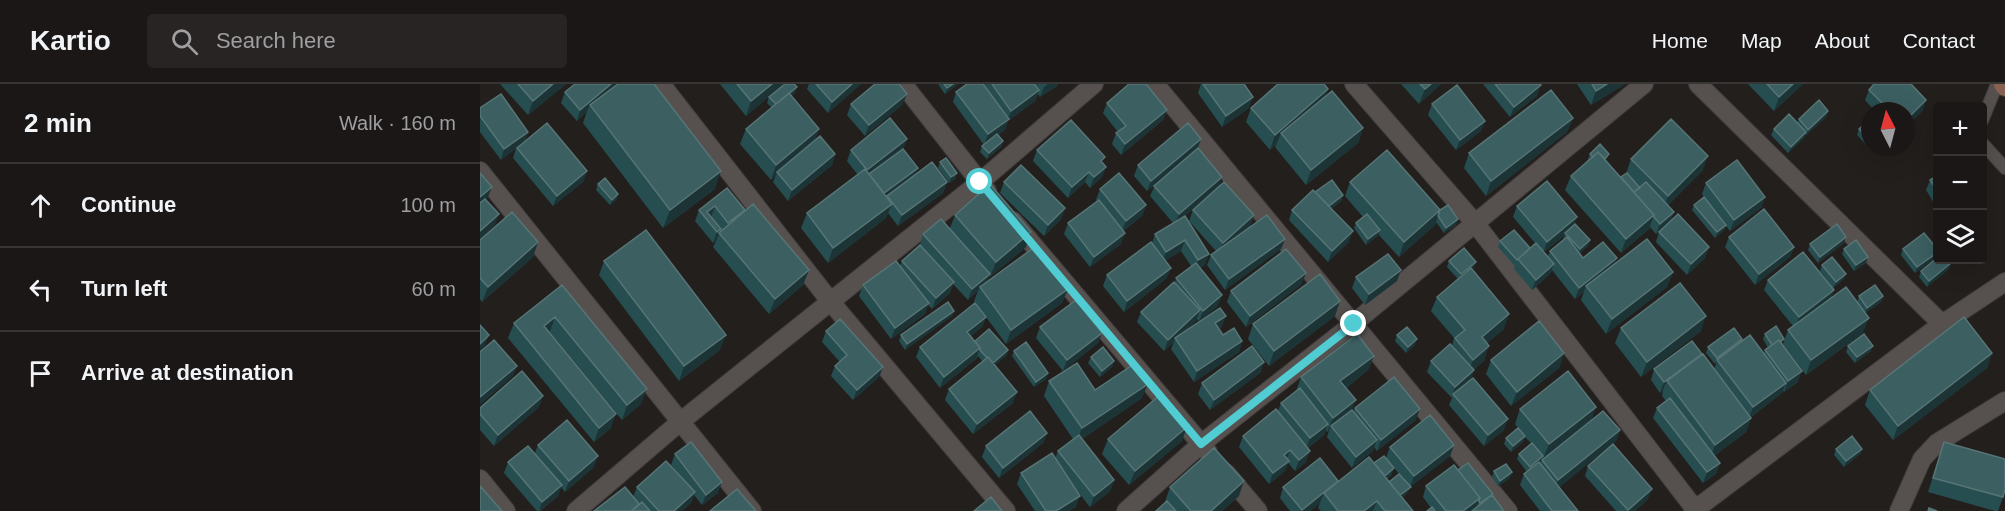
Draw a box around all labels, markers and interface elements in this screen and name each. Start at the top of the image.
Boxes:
search box [147,14,567,68]
text: Kartio [30,25,111,56]
icon: search [168,25,201,58]
text: Search here [216,28,336,53]
text: Home [1652,29,1708,52]
text: Map [1741,29,1782,52]
text: About [1815,29,1870,52]
text: Contact [1903,29,1975,52]
north arrow [1861,102,1915,156]
map controls [1933,102,1987,264]
button: + [1933,102,1987,156]
text: 2 min [24,108,92,138]
text: Walk · 160 m [339,112,456,134]
button: − [1933,156,1987,210]
route start [966,168,992,194]
icon: ahead [24,189,57,222]
text: Continue [81,192,176,217]
text: 100 m [400,194,456,216]
button: layers [1933,210,1987,264]
icon: left [24,273,57,306]
text: Turn left [81,276,167,301]
text: 60 m [412,278,456,300]
route end [1340,310,1366,336]
icon: arrive [24,357,57,390]
text: Arrive at destination [81,360,294,385]

